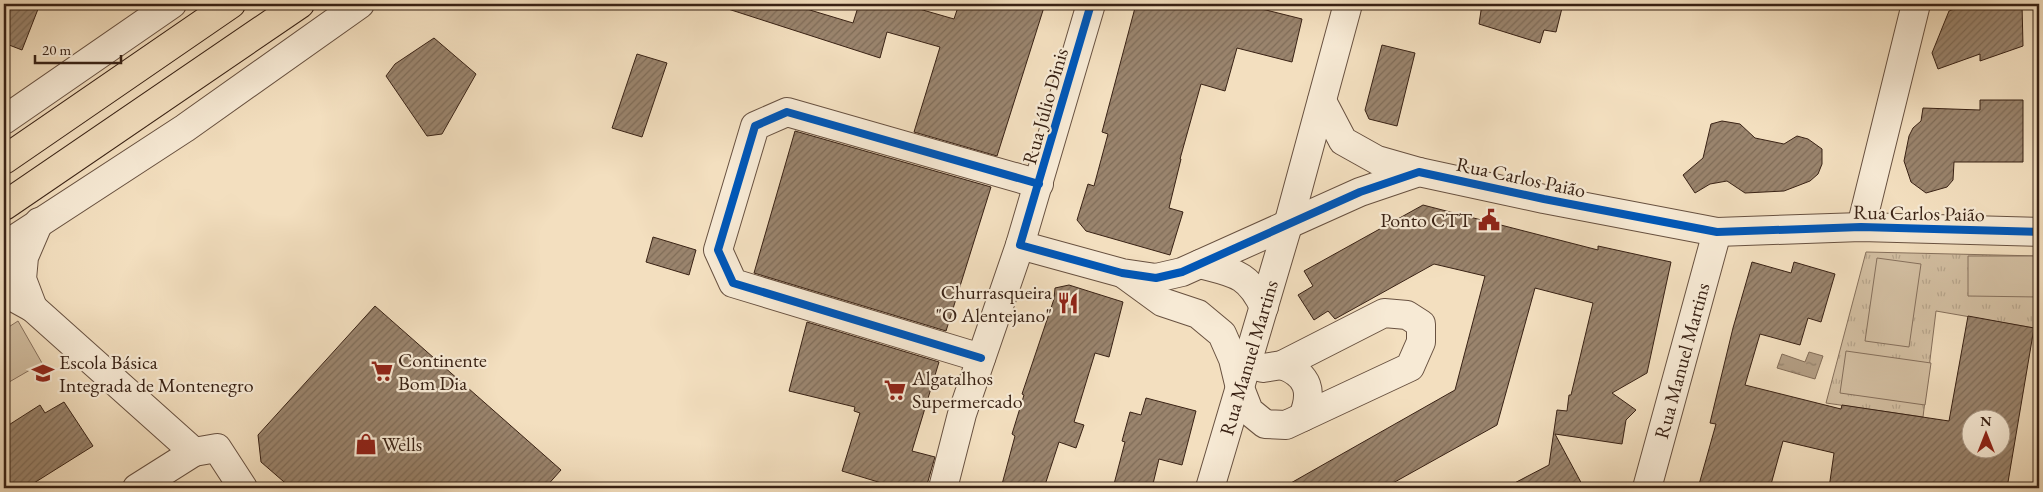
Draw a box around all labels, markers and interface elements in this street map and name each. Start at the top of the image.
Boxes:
scale bar [35,32,121,64]
text: 20 m [42,40,71,59]
street label: Rua Júlio Dinis [1016,45,1074,167]
street label: Rua Carlos Paião [1454,151,1588,203]
street label: Rua Carlos Paião [1853,199,1985,227]
place label: Ponto CTT [1380,207,1473,233]
public building icon: Ponto CTT [1476,207,1502,233]
street label: Rua Manuel Martins [1213,277,1284,438]
place label: Churrasqueira "O Alentejano" [936,279,1052,328]
street label: Rua Manuel Martins [1648,280,1716,442]
restaurant icon: Churrasqueira "O Alentejano" [1055,290,1081,316]
place label: Continente Bom Dia [398,347,487,396]
place label: Escola Básica Integrada de Montenegro [59,349,254,398]
supermarket icon: Continente Bom Dia [369,358,395,384]
school or university icon: Escola Básica Integrada de Montenegro [30,360,56,386]
place label: Algatalhos Supermercado [911,365,1023,414]
supermarket icon: Algatalhos Supermercado [882,377,908,403]
north arrow [1960,410,2010,460]
text: N [1980,412,1992,430]
shop icon: Wells [353,431,379,457]
place label: Wells [382,431,422,457]

